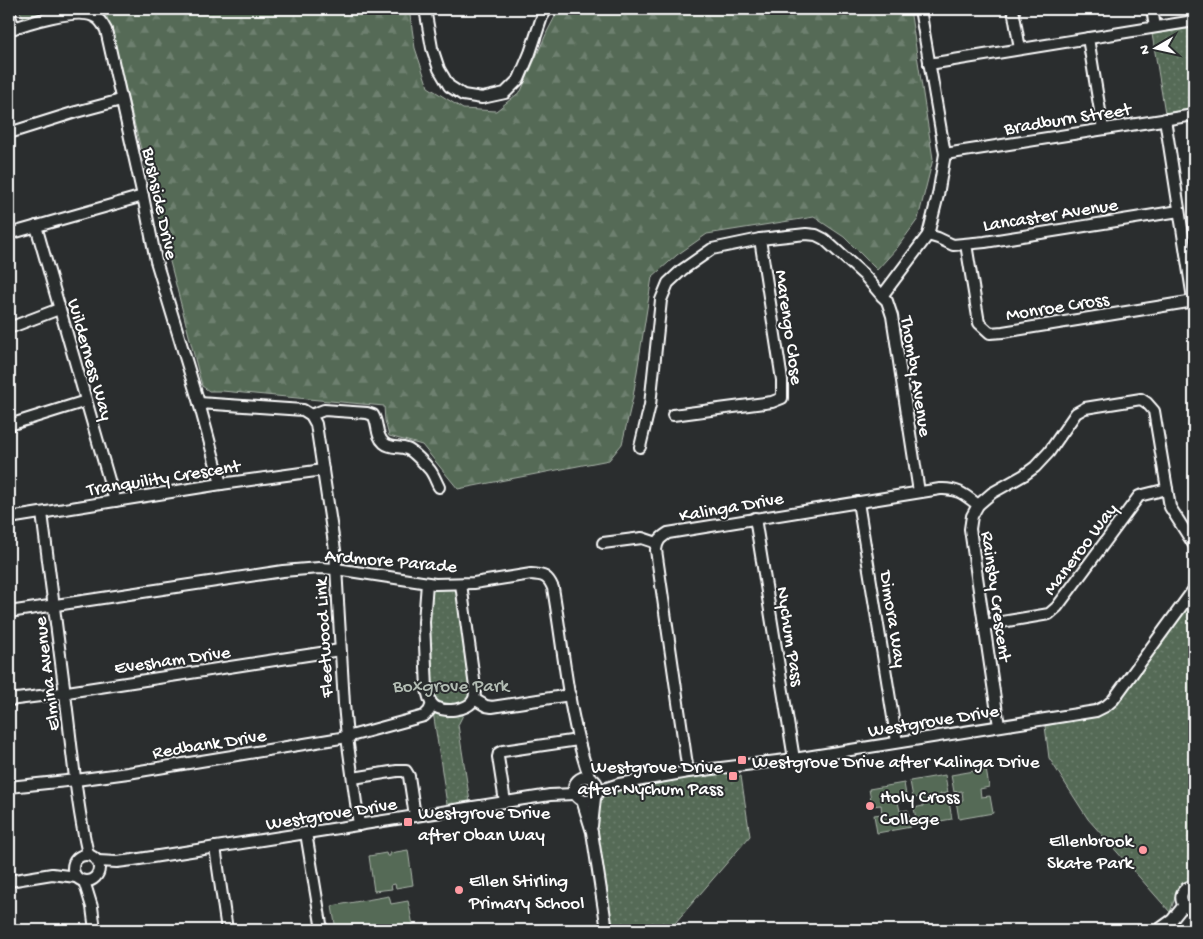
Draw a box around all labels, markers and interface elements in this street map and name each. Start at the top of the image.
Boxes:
north arrow [1130,22,1180,72]
text: N [1137,44,1155,55]
street label: Bradburn Street [1002,99,1135,142]
street label: Bushside Drive [135,145,182,262]
street label: Lancaster Avenue [981,194,1120,238]
street label: Marengo Close [768,269,807,387]
street label: Monroe Cross [1004,289,1112,328]
street label: Wilderness Way [60,296,117,424]
street label: Thomby Avenue [893,314,935,439]
street label: Tranquility Crescent [84,456,244,503]
street label: Kalinga Drive [678,488,786,529]
street label: Maneroo Way [1040,499,1124,601]
street label: Rainsby Crescent [974,530,1015,665]
street label: Ardmore Parade [324,545,458,580]
street label: Dimora Way [872,568,911,670]
street label: Fleetwood Link [311,576,340,699]
street label: Nychum Pass [769,585,808,689]
street label: Elmina Avenue [30,615,67,732]
street label: Evesham Drive [113,642,232,681]
park label: Boxgrove Park [392,676,510,699]
street label: Westgrove Drive [866,701,1001,744]
street label: Redbank Drive [151,725,268,766]
place label: Westgrove Drive after Kalinga Drive [752,752,1040,775]
marker: Westgrove Drive after Kalinga Drive [736,754,748,766]
place label: Westgrove Drive after Nychum Pass [578,757,724,802]
marker: Westgrove Drive after Nychum Pass [727,770,739,782]
place label: Holy Cross College [880,787,961,832]
street label: Westgrove Drive [264,794,399,837]
marker: Holy Cross College [864,800,876,812]
place label: Westgrove Drive after Oban Way [418,803,550,848]
marker: Westgrove Drive after Oban Way [402,816,414,828]
place label: Ellenbrook Skate Park [1047,831,1135,876]
marker: Ellenbrook Skate Park [1137,844,1149,856]
place label: Ellen Stirling Primary School [468,871,584,916]
marker: Ellen Stirling Primary School [453,884,465,896]

